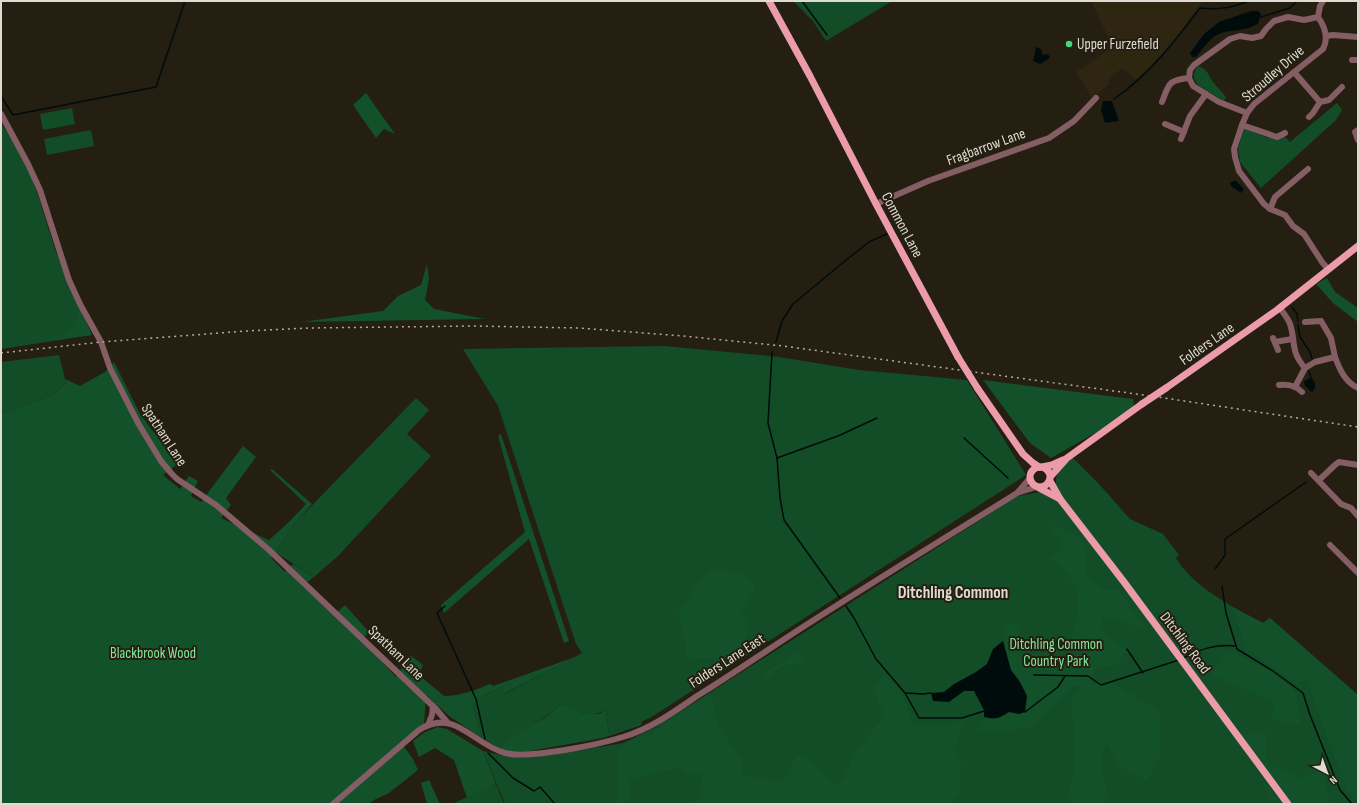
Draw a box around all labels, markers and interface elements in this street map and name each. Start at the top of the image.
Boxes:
place label: Upper Furzefield [1077,35,1159,54]
marker: Upper Furzefield [1064,39,1074,49]
street label: Stroudley Drive [1238,42,1308,106]
street label: Fragbarrow Lane [944,124,1028,170]
street label: Common Lane [877,189,927,261]
street label: Folders Lane [1176,318,1238,370]
street label: Spatham Lane [137,400,191,470]
district label: Ditchling Common [898,583,1008,603]
street label: Ditchling Road [1156,608,1214,678]
street label: Spatham Lane [364,622,428,684]
street label: Folders Lane East [686,629,769,693]
park label: Ditchling Common Country Park [1009,635,1103,671]
park label: Blackbrook Wood [110,644,196,663]
north arrow [1307,753,1347,793]
text: N [1327,773,1340,787]

